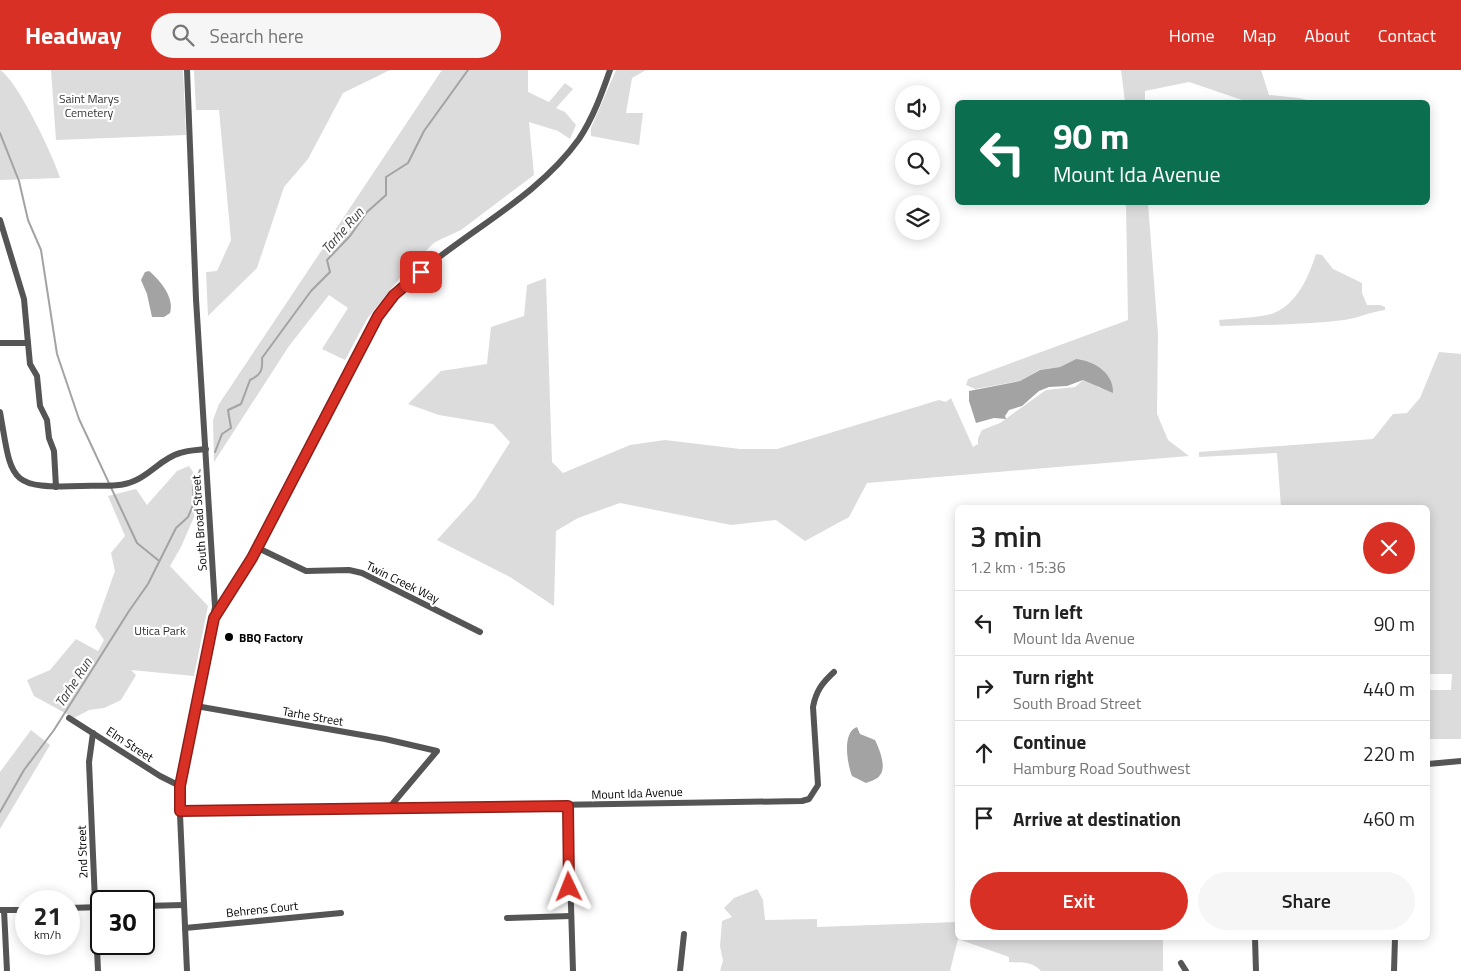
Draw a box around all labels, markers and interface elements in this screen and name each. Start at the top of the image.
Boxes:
search box [151,13,501,58]
text: Headway [25,17,121,53]
icon: search [169,21,197,49]
text: Search here [209,21,304,50]
text: Home [1169,22,1215,49]
text: Map [1243,22,1276,49]
text: About [1304,22,1350,49]
text: Contact [1378,22,1436,49]
map controls [895,85,940,240]
button: sound [895,85,940,130]
park label: Saint Marys Cemetery [59,89,119,122]
text: 90 m [1053,109,1129,163]
icon: left [970,120,1035,185]
button: search [895,140,940,185]
text: Mount Ida Avenue [1053,157,1221,191]
button: layers [895,195,940,240]
water label: Tarhe Run [316,201,369,258]
pin [400,251,442,293]
icon: arrive [407,258,435,286]
street label: South Broad Street [186,474,212,572]
text: 3 min [970,513,1042,559]
button: close [1363,522,1415,574]
text: 1.2 km · 15:36 [970,555,1066,579]
street label: Twin Creek Way [363,556,443,608]
text: Turn left [1013,597,1083,626]
icon: left [970,609,998,637]
text: 90 m [1374,609,1415,638]
park label: Utica Park [134,621,186,640]
text: Mount Ida Avenue [1013,626,1135,650]
place label: BBQ Factory [239,628,303,647]
marker: BBQ Factory [223,631,235,643]
water label: Tarhe Run [49,652,97,711]
text: Turn right [1013,662,1094,691]
icon: right [970,674,998,702]
text: 440 m [1363,674,1415,703]
text: South Broad Street [1013,691,1141,715]
street label: Tarhe Street [281,701,346,731]
street label: Elm Street [103,722,158,767]
text: Continue [1013,727,1086,756]
icon: ahead [970,739,998,767]
text: 220 m [1363,739,1415,768]
text: Hamburg Road Southwest [1013,756,1190,780]
street label: Mount Ida Avenue [591,782,683,804]
icon: arrive [970,804,998,832]
text: Arrive at destination [1013,804,1181,833]
text: 460 m [1363,804,1415,833]
street label: 2nd Street [72,824,92,879]
position arrow [542,860,594,912]
button: Exit [970,872,1188,930]
button: Share [1198,872,1415,930]
speed limit sign: 30 [90,890,155,955]
street label: Behrens Court [225,896,300,922]
text: 21 [33,897,62,935]
text: km/h [34,925,61,944]

